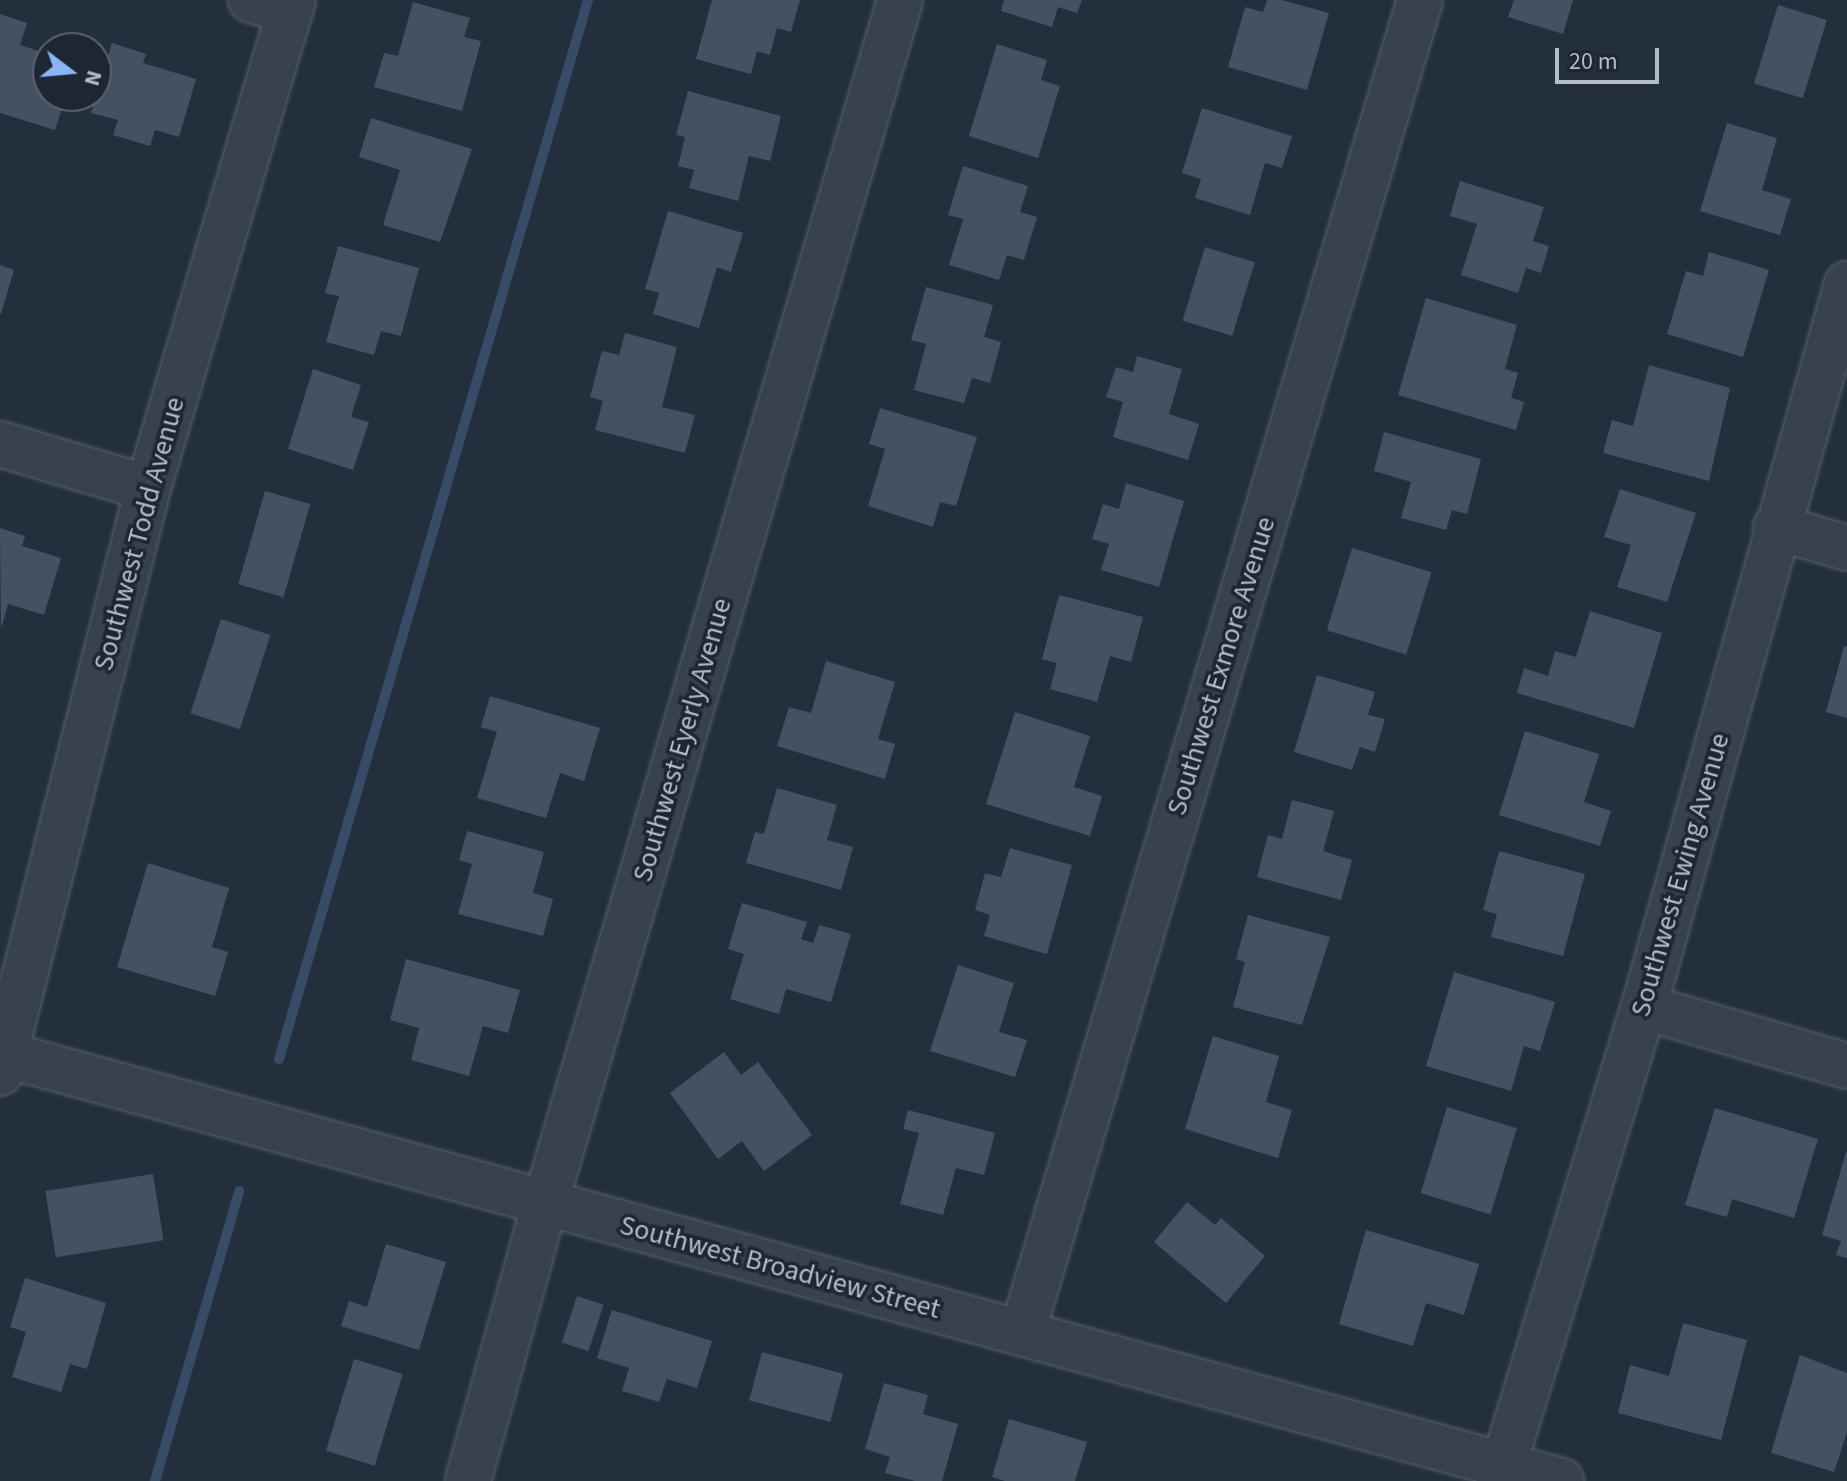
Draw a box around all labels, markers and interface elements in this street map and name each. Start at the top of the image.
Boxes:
north arrow [32,32,112,112]
scale bar [1559,32,1663,82]
text: 20 m [1569,44,1618,79]
text: N [76,67,111,90]
street label: Southwest Todd Avenue [86,394,192,674]
street label: Southwest Exmore Avenue [1160,513,1282,819]
street label: Southwest Eyerly Avenue [625,594,739,886]
street label: Southwest Ewing Avenue [1623,729,1737,1021]
street label: Southwest Broadview Street [616,1208,944,1326]

